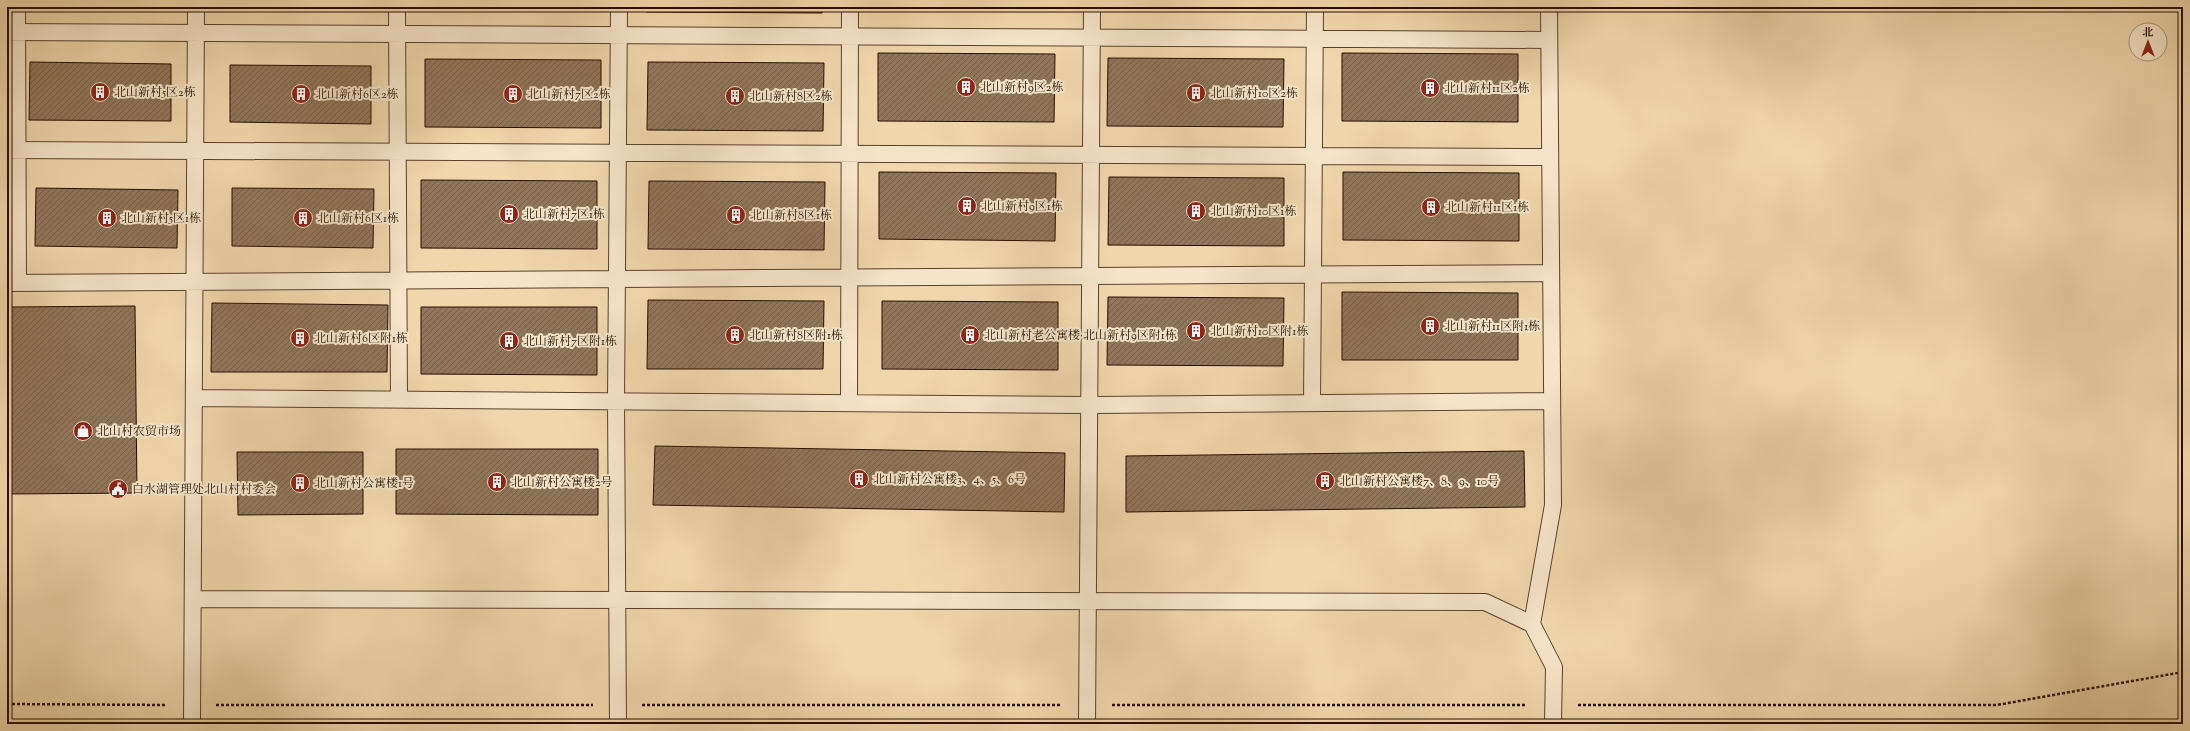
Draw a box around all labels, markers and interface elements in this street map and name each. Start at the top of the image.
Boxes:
north arrow [2128,22,2168,62]
text: 北 [2143,25,2154,41]
building icon: 北山新村9区2栋 [955,76,977,98]
building icon: 北山新村11区2栋 [1419,77,1441,99]
place label: 北山新村9区2栋 [980,79,1063,97]
place label: 北山新村11区2栋 [1444,80,1530,98]
building icon: 北山新村5区2栋 [89,81,111,103]
building icon: 北山新村10区2栋 [1185,82,1207,104]
building icon: 北山新村6区2栋 [290,83,312,105]
building icon: 北山新村7区2栋 [502,83,524,105]
place label: 北山新村5区2栋 [114,84,196,102]
building icon: 北山新村8区2栋 [724,85,746,107]
place label: 北山新村10区2栋 [1210,85,1298,103]
place label: 北山新村6区2栋 [315,86,399,104]
place label: 北山新村7区2栋 [527,86,611,104]
place label: 北山新村8区2栋 [749,88,833,106]
building icon: 北山新村9区1栋 [956,195,978,217]
building icon: 北山新村11区1栋 [1420,196,1442,218]
place label: 北山新村9区1栋 [981,198,1063,216]
place label: 北山新村11区1栋 [1445,199,1529,217]
building icon: 北山新村10区1栋 [1185,200,1207,222]
building icon: 北山新村7区1栋 [498,203,520,225]
place label: 北山新村10区1栋 [1210,203,1296,221]
building icon: 北山新村8区1栋 [725,204,747,226]
place label: 北山新村7区1栋 [523,206,605,224]
building icon: 北山新村5区1栋 [96,207,118,229]
building icon: 北山新村6区1栋 [292,207,314,229]
place label: 北山新村8区1栋 [750,207,832,225]
place label: 北山新村5区1栋 [121,210,201,228]
place label: 北山新村6区1栋 [317,210,399,228]
building icon: 北山新村11区附1栋 [1419,315,1441,337]
place label: 北山新村11区附1栋 [1444,318,1540,336]
building icon: 北山新村10区附1栋 [1185,320,1207,342]
place label: 北山新村10区附1栋 [1210,323,1308,341]
building icon: 北山新村8区附1栋 [724,324,746,346]
building icon: 北山新村老公寓楼·北山新村9区附1栋 [959,324,981,346]
building icon: 北山新村6区附1栋 [289,327,311,349]
place label: 北山新村8区附1栋 [749,327,843,345]
place label: 北山新村老公寓楼·北山新村9区附1栋 [984,327,1177,345]
place label: 北山新村6区附1栋 [314,330,408,348]
building icon: 北山新村7区附1栋 [498,330,520,352]
place label: 北山新村7区附1栋 [523,333,617,351]
shop icon: 北山村农贸市场 [72,420,94,442]
place label: 北山村农贸市场 [97,423,181,441]
building icon: 北山新村公寓楼3、4、5、6号 [848,468,870,490]
building icon: 北山新村公寓楼7、8、9、10号 [1314,470,1336,492]
building icon: 北山新村公寓楼2号 [486,471,508,493]
place label: 北山新村公寓楼3、4、5、6号 [873,471,1026,489]
building icon: 北山新村公寓楼1号 [289,472,311,494]
place label: 北山新村公寓楼7、8、9、10号 [1339,473,1499,491]
place label: 北山新村公寓楼2号 [511,474,613,492]
place label: 北山新村公寓楼1号 [314,475,414,493]
public building icon: 白水湖管理处北山村村委会 [107,478,129,500]
place label: 白水湖管理处北山村村委会 [132,481,276,499]

